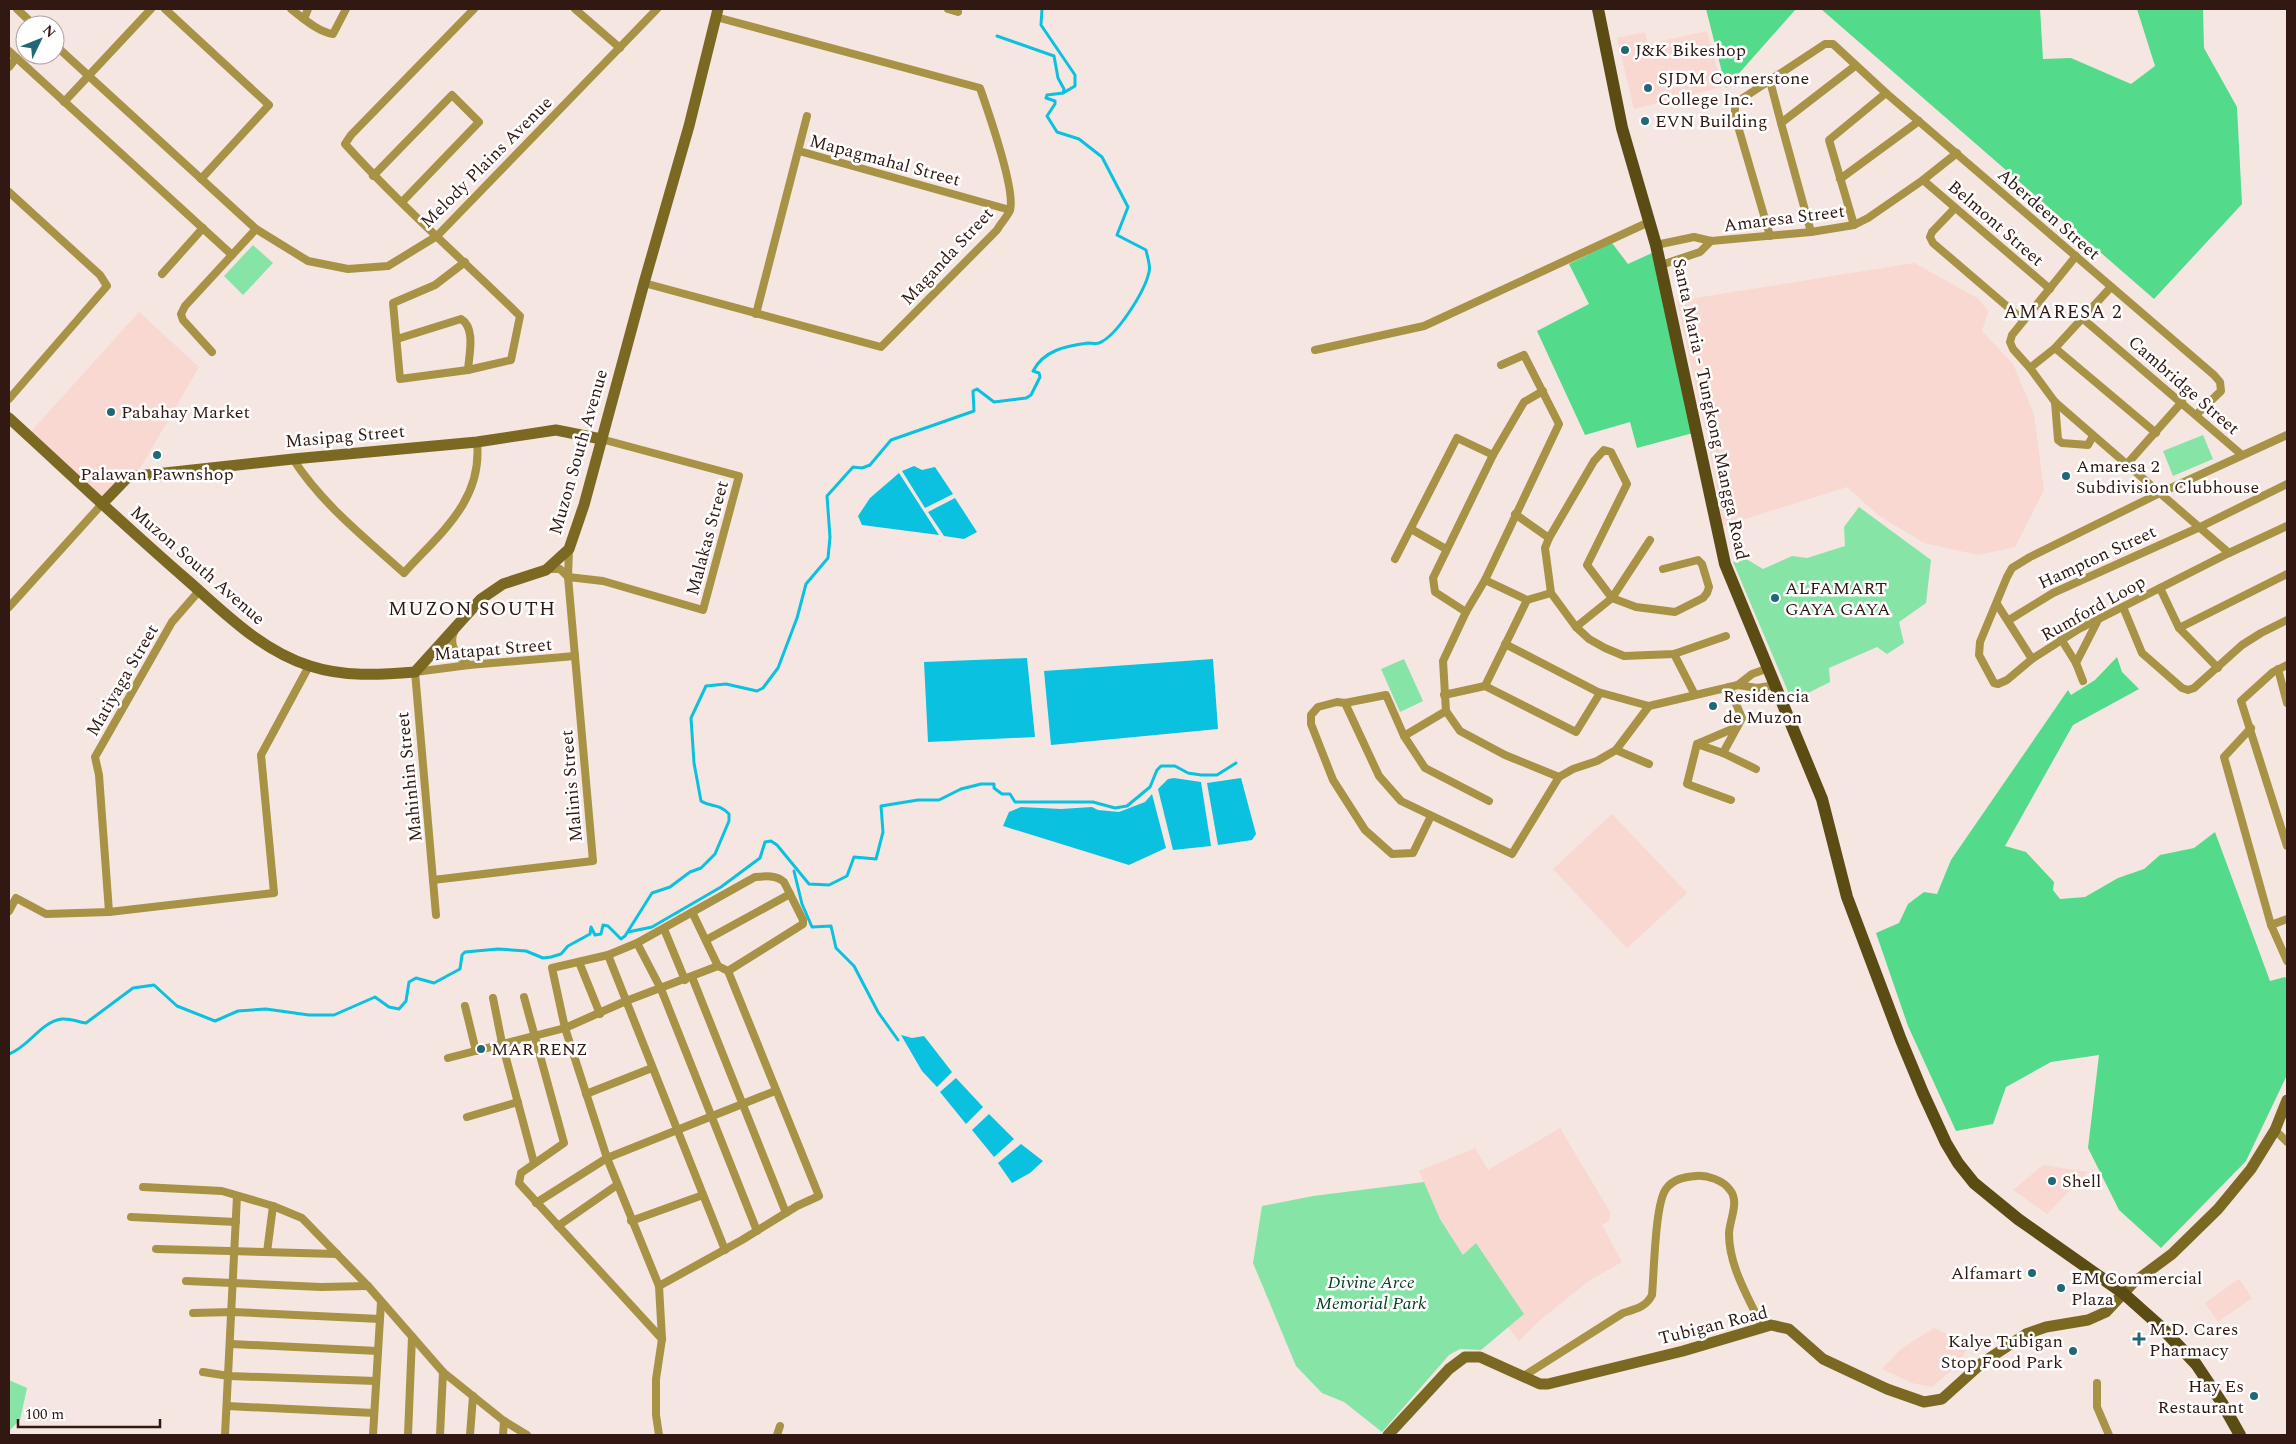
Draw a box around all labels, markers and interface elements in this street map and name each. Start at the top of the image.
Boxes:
north arrow [15,15,65,65]
text: N [38,20,61,43]
place label: J&K Bikeshop [1635,37,1746,64]
marker: J&K Bikeshop [1619,44,1631,56]
place label: SJDM Cornerstone College Inc. [1658,65,1809,113]
marker: SJDM Cornerstone College Inc. [1642,82,1654,94]
street label: Melody Plains Avenue [414,90,559,235]
place label: EVN Building [1655,108,1768,135]
marker: EVN Building [1639,115,1651,127]
street label: Mapagmahal Street [807,127,963,194]
street label: Aberdeen Street [1991,162,2106,267]
street label: Belmont Street [1942,174,2050,273]
street label: Amaresa Street [1722,198,1846,239]
street label: Maganda Street [895,201,1000,311]
street label: Santa Maria - Tungkong Mangga Road [1665,256,1756,562]
district label: AMARESA 2 [2003,298,2123,327]
street label: Cambridge Street [2122,329,2245,442]
street label: Muzon South Avenue [542,366,615,538]
place label: Pabahay Market [121,399,250,426]
marker: Pabahay Market [105,406,117,418]
street label: Masipag Street [284,418,406,455]
marker: Palawan Pawnshop [151,449,163,461]
place label: Amaresa 2 Subdivision Clubhouse [2076,453,2259,501]
place label: Palawan Pawnshop [80,461,234,488]
marker: Amaresa 2 Subdivision Clubhouse [2060,470,2072,482]
street label: Malakas Street [679,478,736,599]
street label: Muzon South Avenue [124,499,271,632]
street label: Hampton Street [2034,518,2161,597]
street label: Rumford Loop [2036,568,2151,648]
place label: ALFAMART GAYA GAYA [1785,575,1891,623]
marker: ALFAMART GAYA GAYA [1769,592,1781,604]
district label: MUZON SOUTH [388,594,556,624]
street label: Matiyaga Street [79,619,166,741]
street label: Matapat Street [433,631,553,668]
place label: Residencia de Muzon [1723,683,1810,731]
marker: Residencia de Muzon [1707,700,1719,712]
street label: Mahinhin Street [389,711,430,843]
street label: Malinis Street [553,729,590,843]
place label: MAR RENZ [491,1036,588,1063]
marker: MAR RENZ [475,1043,487,1055]
place label: Shell [2062,1168,2101,1195]
marker: Shell [2046,1175,2058,1187]
place label: Alfamart [1951,1260,2022,1287]
place label: EM Commercial Plaza [2071,1265,2202,1313]
marker: Alfamart [2026,1267,2038,1279]
park label: Divine Arce Memorial Park [1316,1269,1427,1317]
marker: EM Commercial Plaza [2055,1282,2067,1294]
street label: Tubigan Road [1656,1299,1771,1352]
place label: M.D. Cares Pharmacy [2149,1316,2239,1364]
place label: Kalye Tubigan Stop Food Park [1941,1328,2063,1376]
marker: M.D. Cares Pharmacy [2133,1333,2145,1345]
marker: Kalye Tubigan Stop Food Park [2067,1345,2079,1357]
place label: Hay Es Restaurant [2158,1373,2244,1421]
marker: Hay Es Restaurant [2248,1390,2260,1402]
scale bar [18,1396,160,1428]
text: 100 m [25,1403,64,1426]

